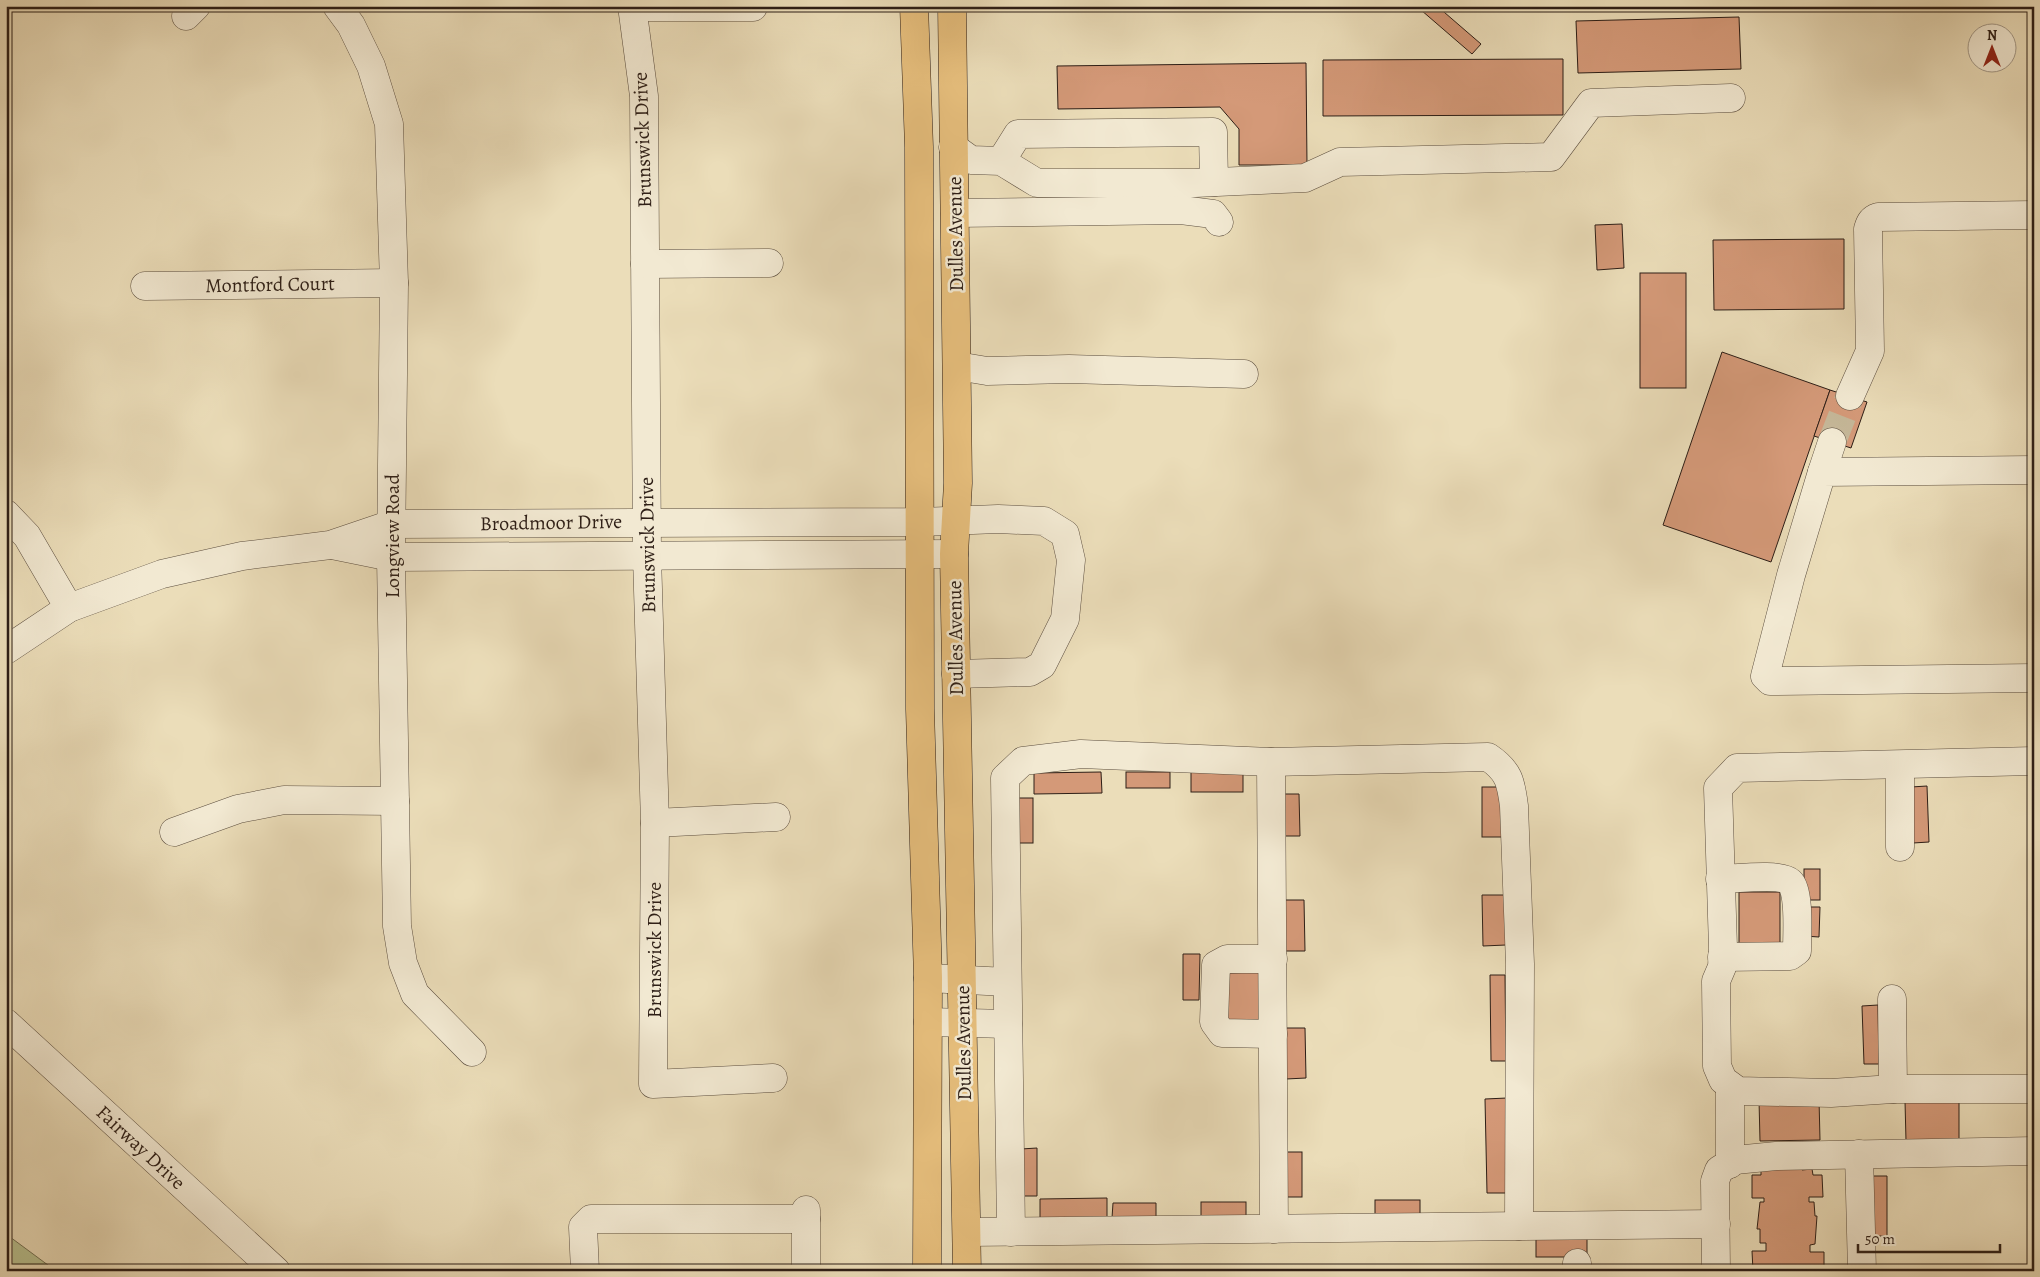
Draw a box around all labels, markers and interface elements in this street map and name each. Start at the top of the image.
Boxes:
north arrow [1968,22,2018,72]
text: N [1987,26,1997,45]
street label: Brunswick Drive [627,71,658,209]
street label: Dulles Avenue [941,176,970,292]
street label: Montford Court [205,270,335,299]
street label: Longview Road [379,474,406,598]
street label: Brunswick Drive [633,477,662,613]
street label: Broadmoor Drive [480,508,622,537]
street label: Dulles Avenue [941,580,970,696]
street label: Brunswick Drive [641,882,668,1018]
street label: Dulles Avenue [949,985,978,1101]
street label: Fairway Drive [90,1099,191,1196]
scale bar [1858,1222,2000,1254]
text: 50 m [1865,1229,1895,1249]

